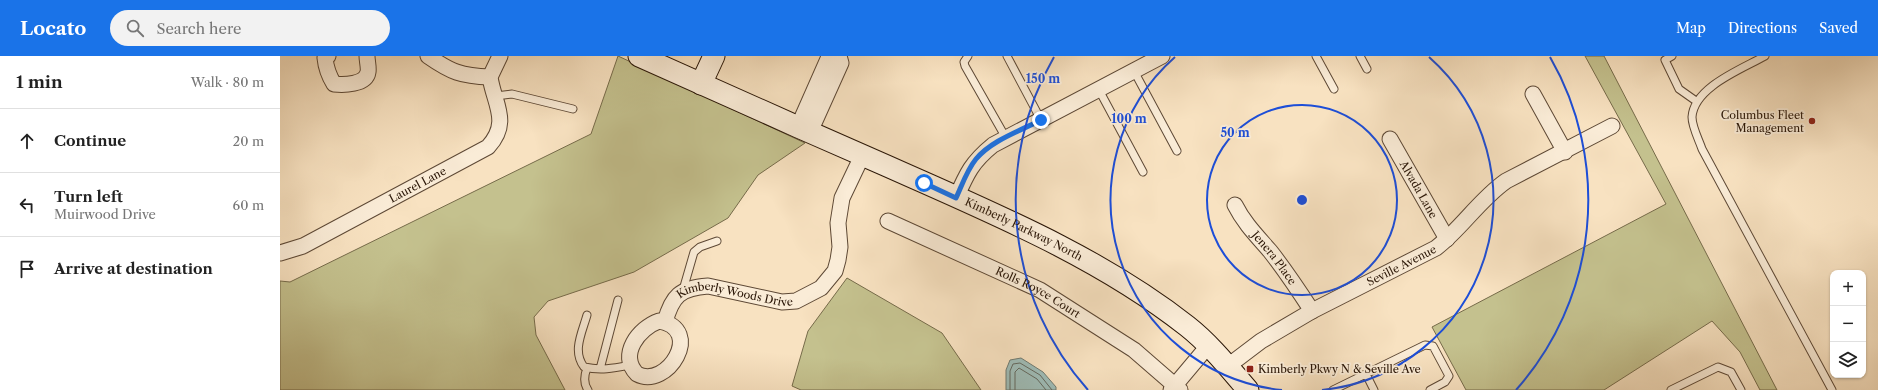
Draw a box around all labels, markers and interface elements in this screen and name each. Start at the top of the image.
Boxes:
search box [110,10,390,46]
text: Locato [20,17,86,40]
icon: search [124,17,146,39]
text: Search here [156,19,241,38]
text: Map [1676,19,1706,37]
text: Directions [1728,19,1797,37]
text: Saved [1819,19,1858,37]
text: 150 m [1026,71,1060,86]
text: 1 min [16,72,63,92]
text: Walk · 80 m [191,74,264,90]
place label: Columbus Fleet Management [1721,108,1804,135]
route end [1032,111,1050,129]
text: 100 m [1111,111,1147,126]
marker: Columbus Fleet Management [1807,116,1817,126]
text: 50 m [1220,125,1250,140]
icon: ahead [16,130,38,152]
text: Continue [54,131,126,150]
text: 20 m [233,133,264,149]
street label: Alvada Lane [1396,157,1441,221]
street label: Laurel Lane [387,164,449,206]
route start [915,174,933,192]
text: Turn left [54,187,123,206]
centre of rings [1295,193,1309,207]
icon: left [16,194,38,216]
street label: Kimberly Parkway North [963,195,1085,264]
text: 60 m [233,197,264,213]
text: Muirwood Drive [54,206,156,222]
street label: Jenera Place [1247,227,1300,288]
street label: Seville Avenue [1364,242,1439,289]
icon: arrive [16,258,38,280]
text: Arrive at destination [54,259,213,278]
street label: Rolls Royce Court [993,264,1083,321]
map controls [1830,270,1866,378]
button: + [1830,270,1866,306]
street label: Kimberly Woods Drive [674,279,793,309]
button: − [1830,306,1866,342]
button: layers [1830,342,1866,378]
place label: Kimberly Pkwy N & Seville Ave [1258,362,1421,376]
marker: Kimberly Pkwy N & Seville Ave [1245,364,1255,374]

